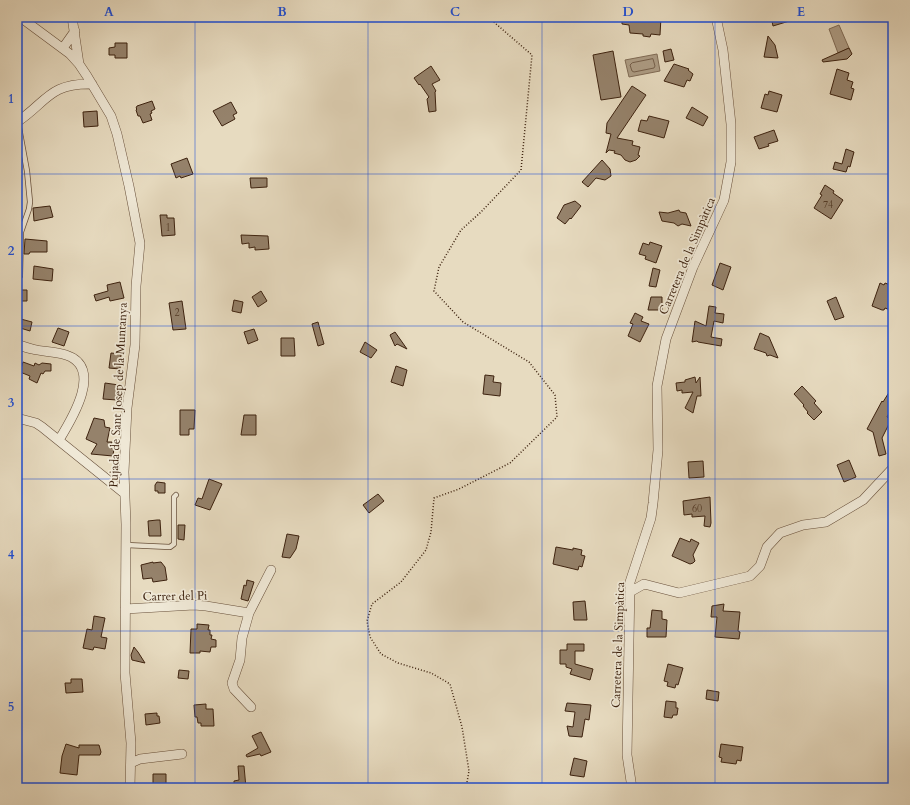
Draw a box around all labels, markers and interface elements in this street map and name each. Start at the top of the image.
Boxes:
text: A [104,3,114,21]
text: B [277,3,287,21]
text: C [450,3,460,21]
text: D [622,3,634,21]
text: E [797,3,805,21]
text: 1 [8,90,14,108]
street label: Carretera de la Simpàtica [655,194,719,317]
house number: 74 [823,198,833,212]
house number: 1 [165,221,171,235]
text: 2 [8,242,15,260]
street label: Pujada de Sant Josep de la Muntanya [105,301,131,488]
house number: 2 [174,306,180,320]
text: 3 [8,394,15,412]
house number: 60 [692,502,702,516]
text: 4 [8,546,15,564]
street label: Carretera de la Simpàtica [608,581,628,708]
street label: Carrer del Pi [142,587,208,605]
text: 5 [8,698,14,716]

